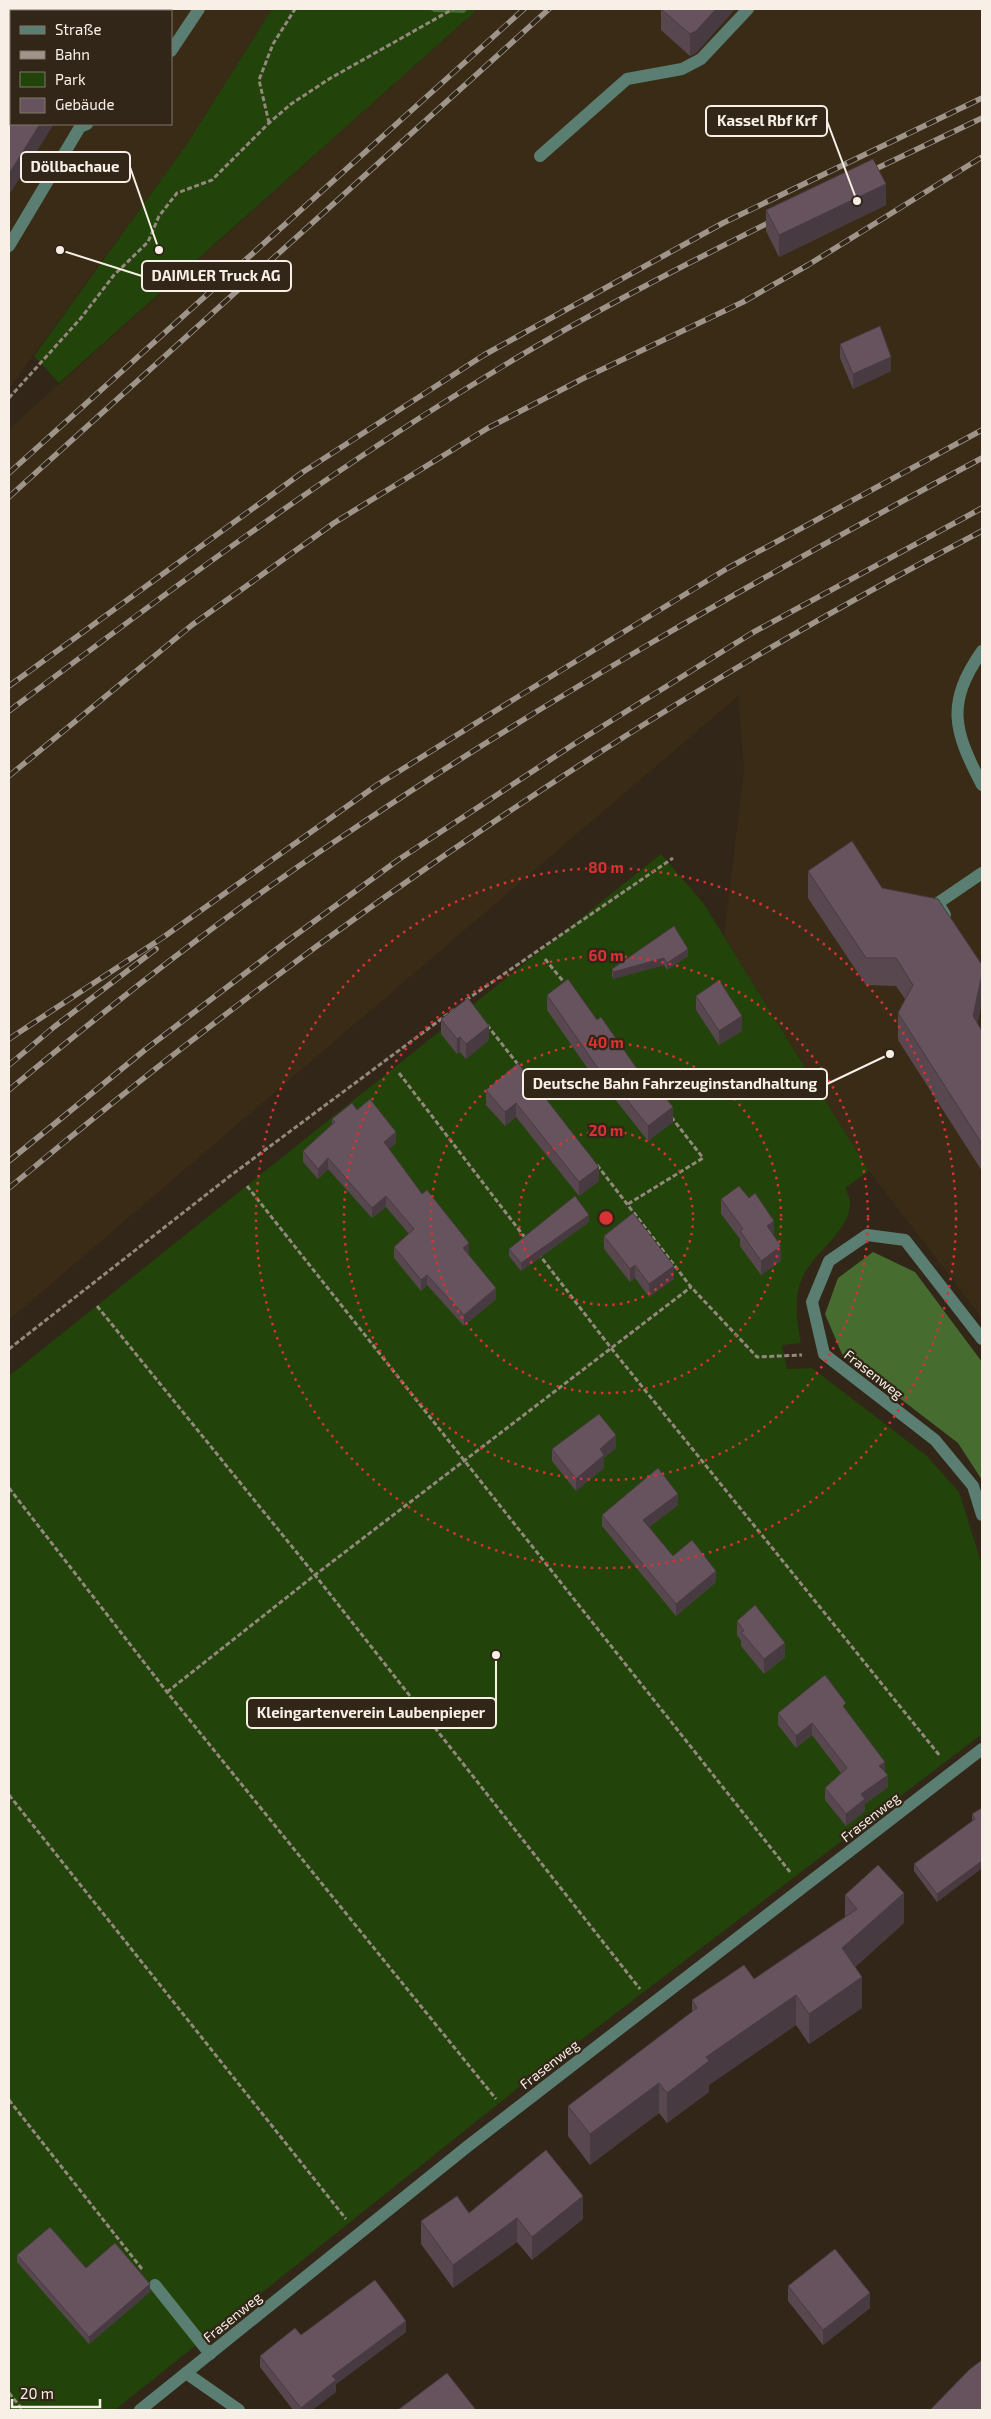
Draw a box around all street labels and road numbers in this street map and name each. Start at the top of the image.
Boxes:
street label: Frasenweg [841,1346,907,1402]
street label: Frasenweg [837,1789,903,1845]
street label: Frasenweg [516,2036,582,2092]
street label: Frasenweg [199,2288,265,2346]

